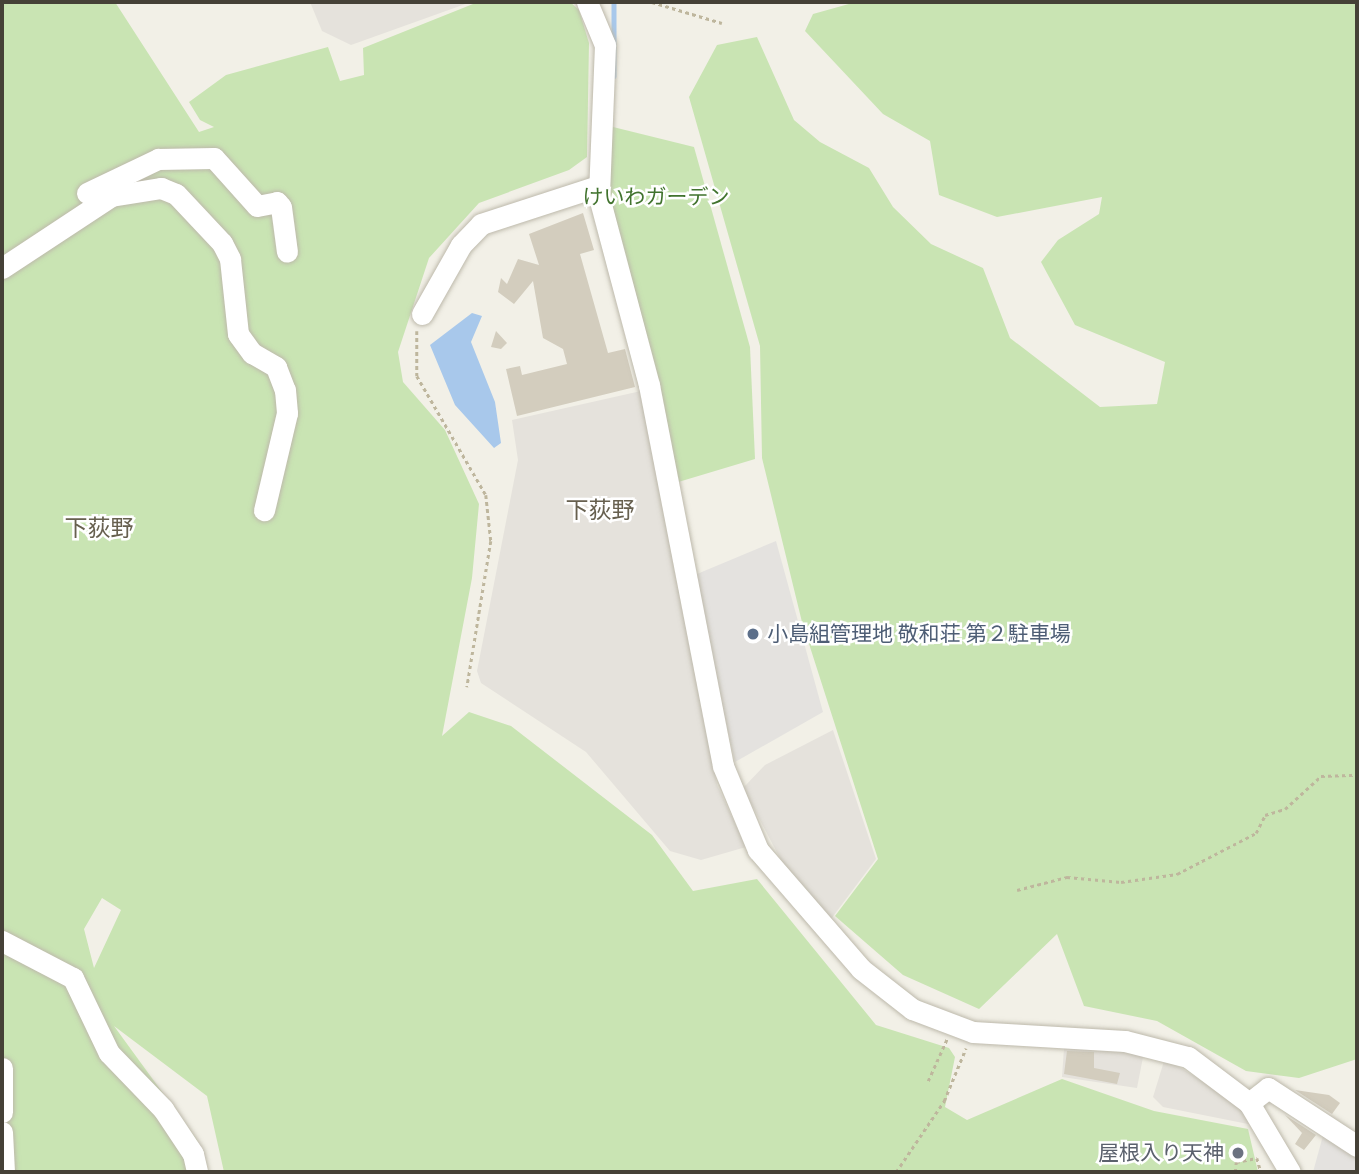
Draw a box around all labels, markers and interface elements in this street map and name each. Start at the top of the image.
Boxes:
park label: けいわガーデン [583,184,729,210]
district label: 下荻野 [566,497,634,525]
district label: 下荻野 [65,515,133,543]
place label: 小島組管理地 敬和荘 第２駐車場 [767,621,1071,647]
marker: 小島組管理地 敬和荘 第２駐車場 [745,626,761,642]
place label: 屋根入り天神 [1098,1140,1224,1166]
marker: 屋根入り天神 [1230,1145,1246,1161]

